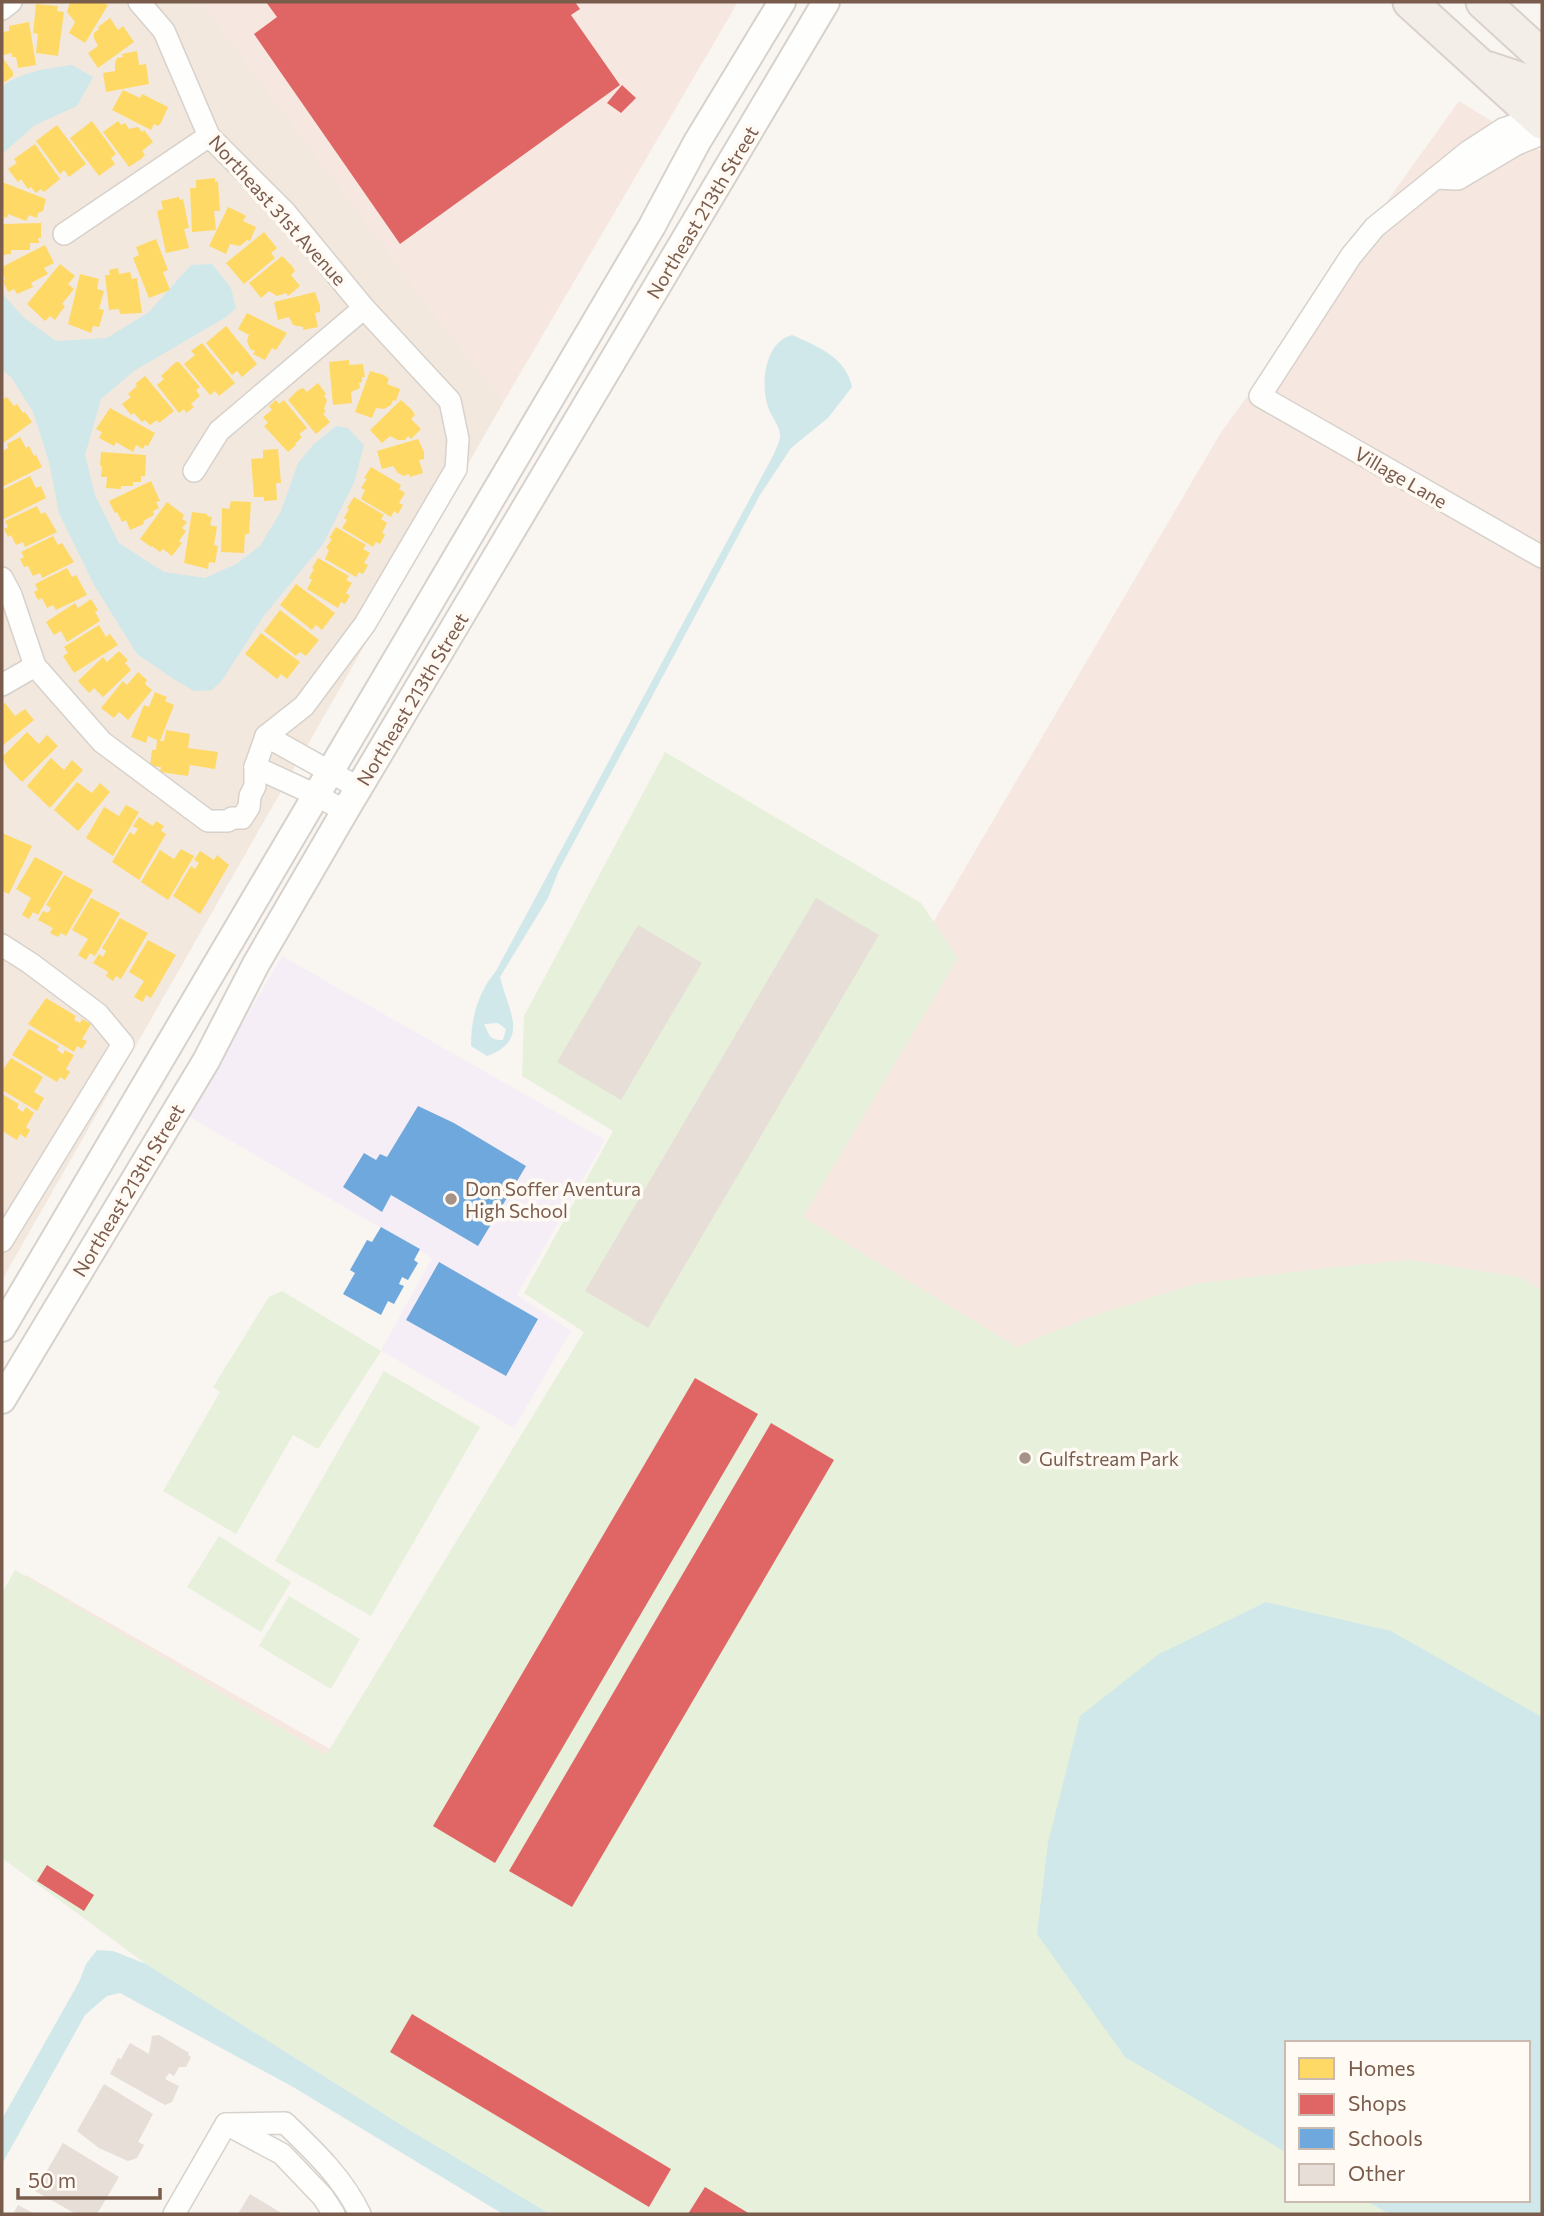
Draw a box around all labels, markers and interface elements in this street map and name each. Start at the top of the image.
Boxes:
street label: Northeast 213th Street [641,121,763,303]
street label: Northeast 31st Avenue [204,130,352,290]
street label: Village Lane [1351,441,1451,513]
street label: Northeast 213th Street [351,608,473,790]
street label: Northeast 213th Street [67,1099,189,1281]
place label: Don Soffer Aventura High School [465,1177,641,1222]
marker: Don Soffer Aventura High School [443,1191,459,1207]
place label: Gulfstream Park [1039,1447,1179,1470]
marker: Gulfstream Park [1017,1450,1033,1466]
legend [1285,2041,1530,2202]
text: Homes [1348,2055,1415,2080]
text: Shops [1348,2090,1407,2115]
text: Schools [1348,2125,1423,2150]
scale bar [18,2156,159,2200]
text: Other [1348,2160,1405,2185]
text: 50 m [28,2167,76,2192]

